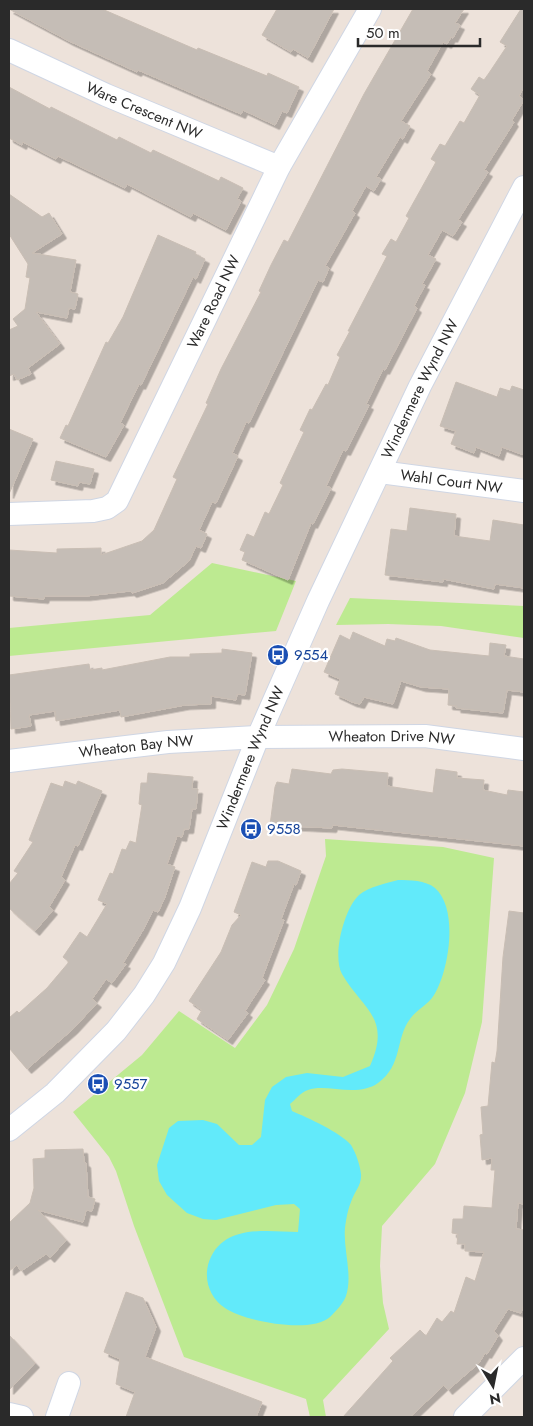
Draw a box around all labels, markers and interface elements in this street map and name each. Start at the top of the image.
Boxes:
scale bar [358,15,480,47]
text: 50 m [366,22,400,44]
street label: Ware Crescent NW [82,76,206,145]
street label: Ware Road NW [182,251,246,352]
street label: Windermere Wynd NW [376,315,464,463]
street label: Wahl Court NW [399,464,504,499]
bus stop icon: 9554 [266,643,290,667]
place label: 9554 [294,644,329,666]
street label: Windermere Wynd NW [211,682,290,833]
street label: Wheaton Drive NW [328,725,456,751]
street label: Wheaton Bay NW [78,730,194,764]
bus stop icon: 9558 [239,817,263,841]
place label: 9558 [267,818,301,840]
bus stop icon: 9557 [86,1072,110,1096]
place label: 9557 [114,1073,148,1095]
north arrow [468,1361,518,1411]
text: N [488,1388,502,1410]

